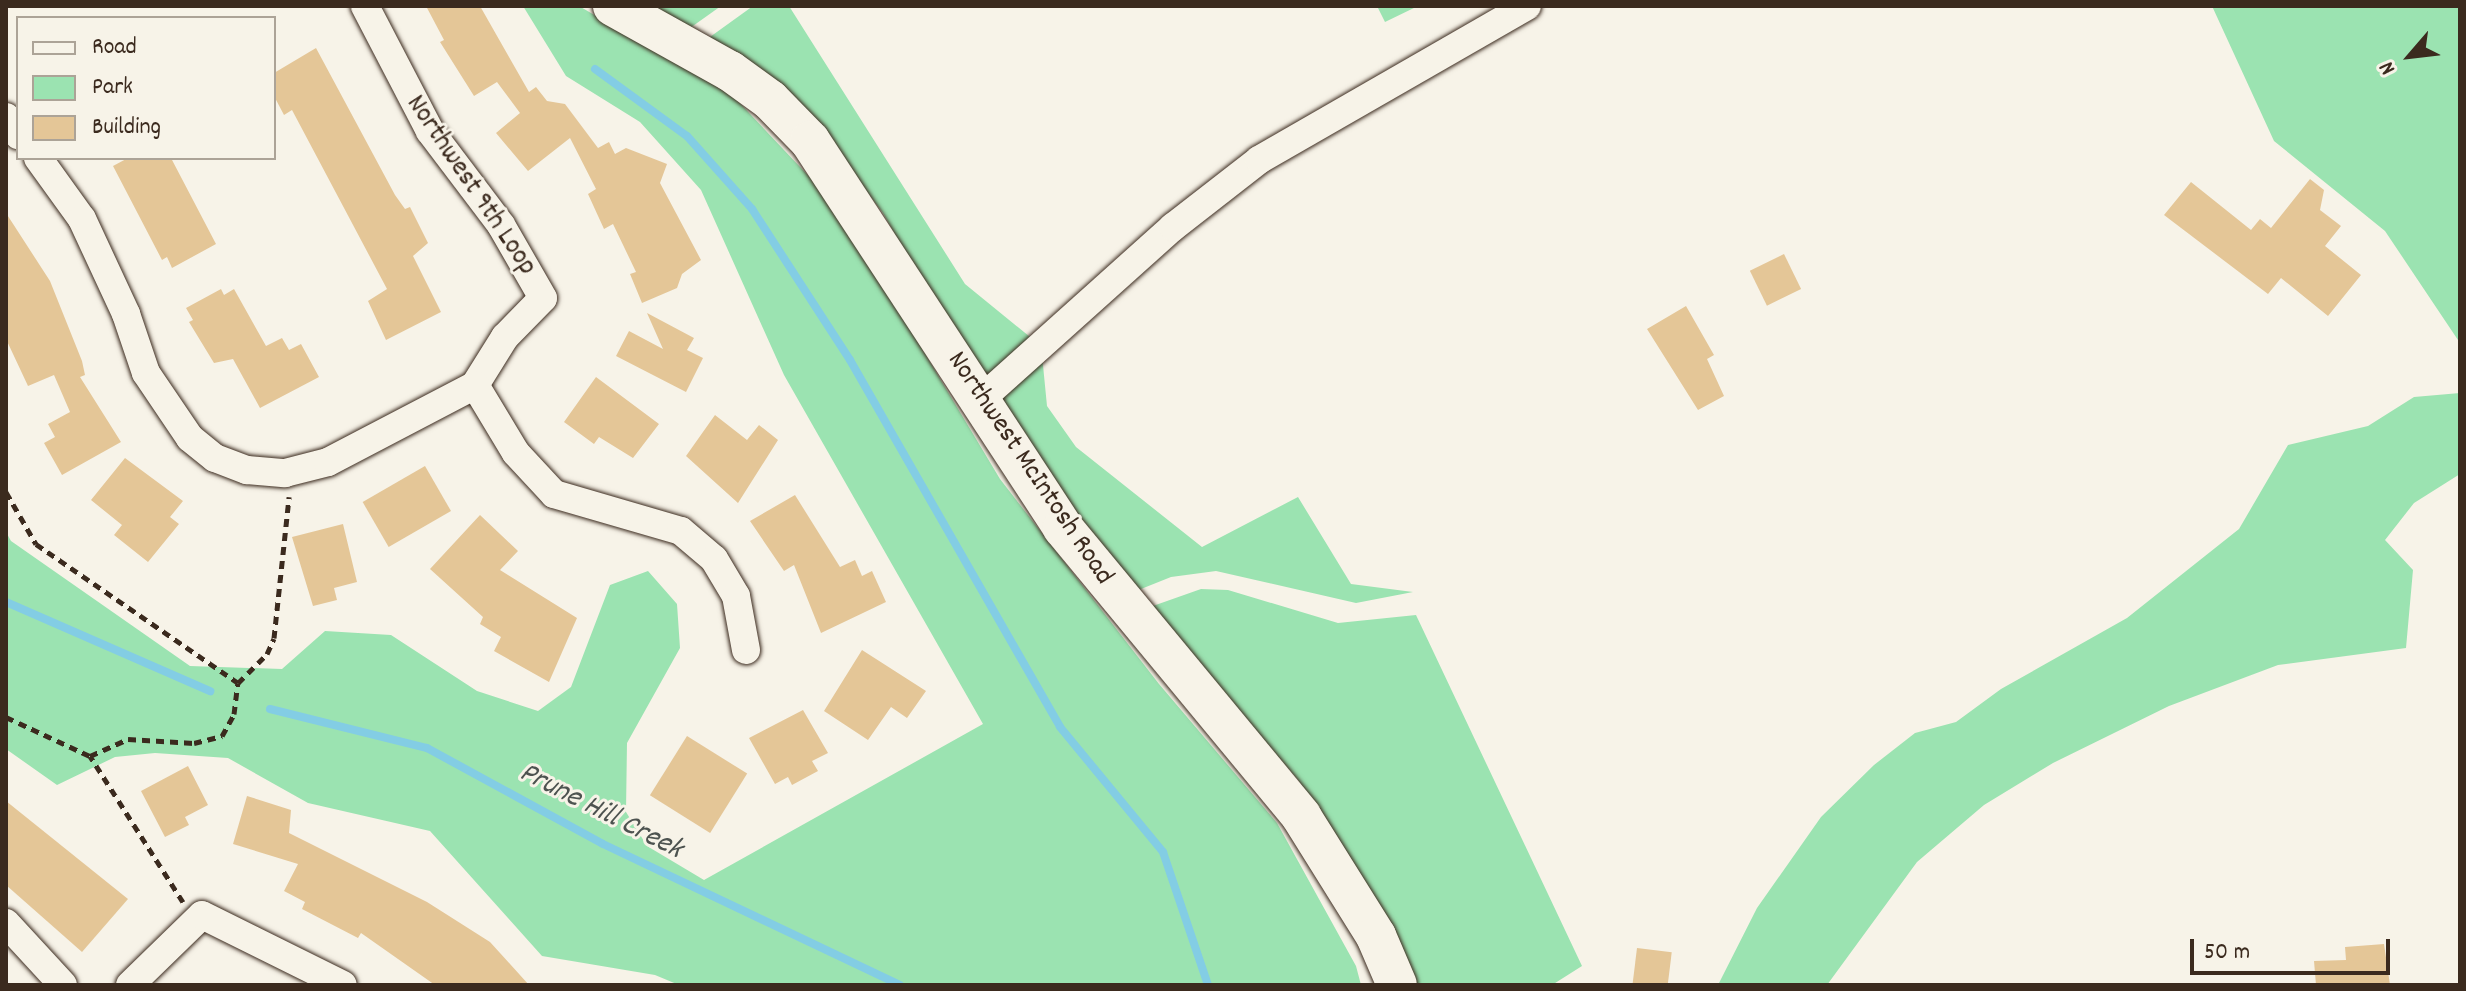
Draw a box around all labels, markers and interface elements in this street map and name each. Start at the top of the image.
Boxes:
legend [16,16,276,160]
north arrow [2370,16,2450,96]
text: Road [92,31,137,65]
text: N [2372,55,2405,80]
text: Park [92,71,133,105]
street label: Northwest 9th Loop [397,89,543,283]
text: Building [92,111,161,145]
street label: Northwest McIntosh Road [938,346,1120,592]
water label: Prune Hill Creek [512,756,688,870]
scale bar [2194,923,2394,973]
text: 50 m [2204,936,2250,970]

